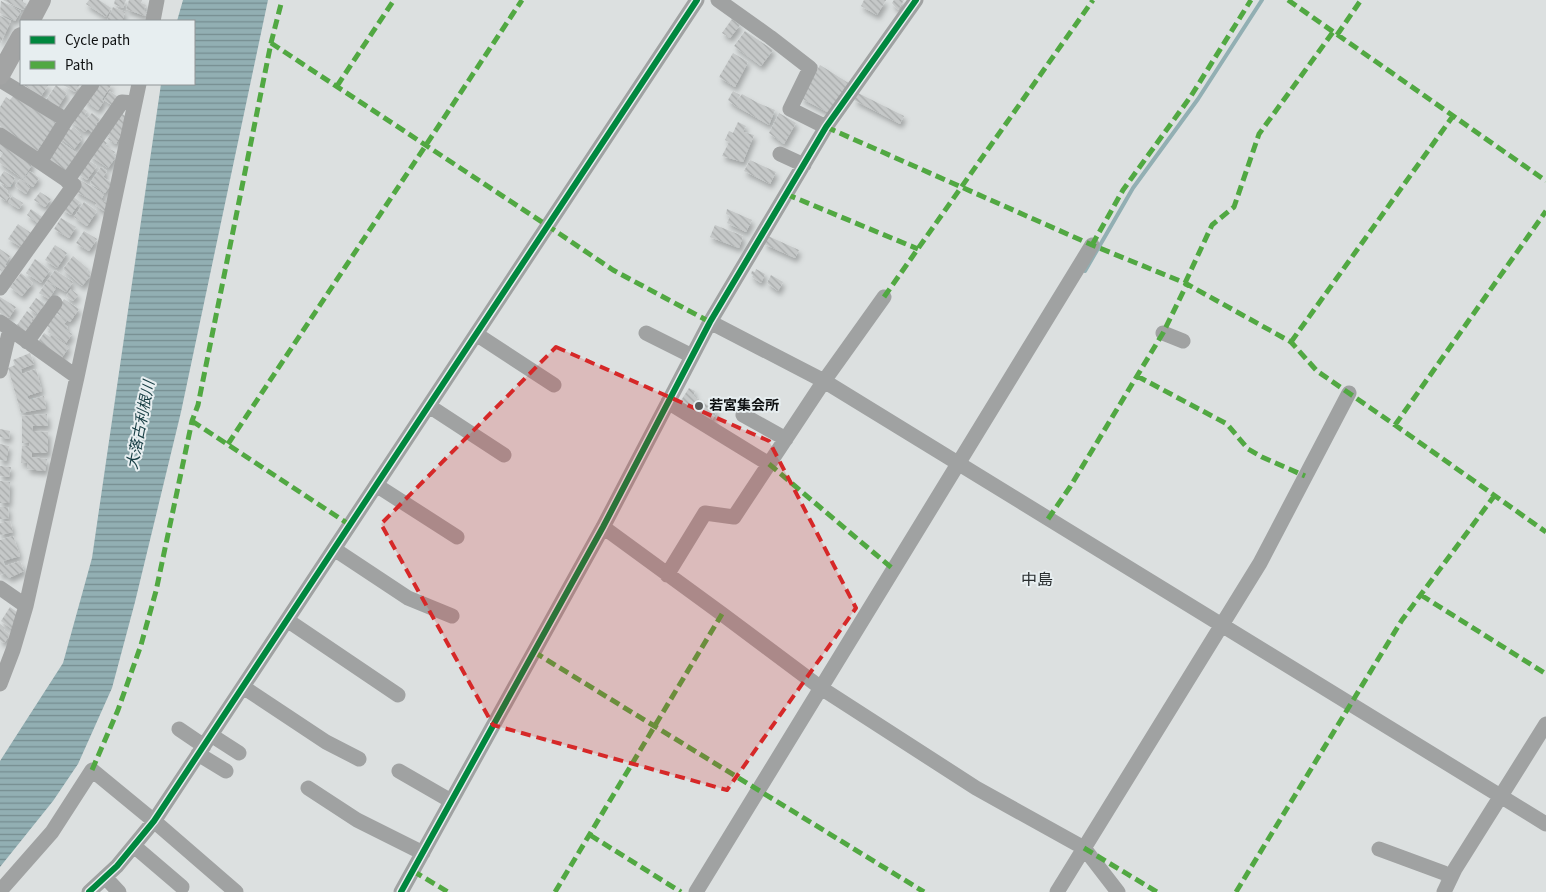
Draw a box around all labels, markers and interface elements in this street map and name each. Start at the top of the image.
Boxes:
legend [20,20,195,85]
text: Cycle path [65,30,130,51]
text: Path [65,55,93,76]
water label: 大落古利根川 [122,377,160,471]
place label: 若宮集会所 [709,396,779,416]
marker: 若宮集会所 [693,400,705,412]
district label: 中島 [1021,569,1053,591]

